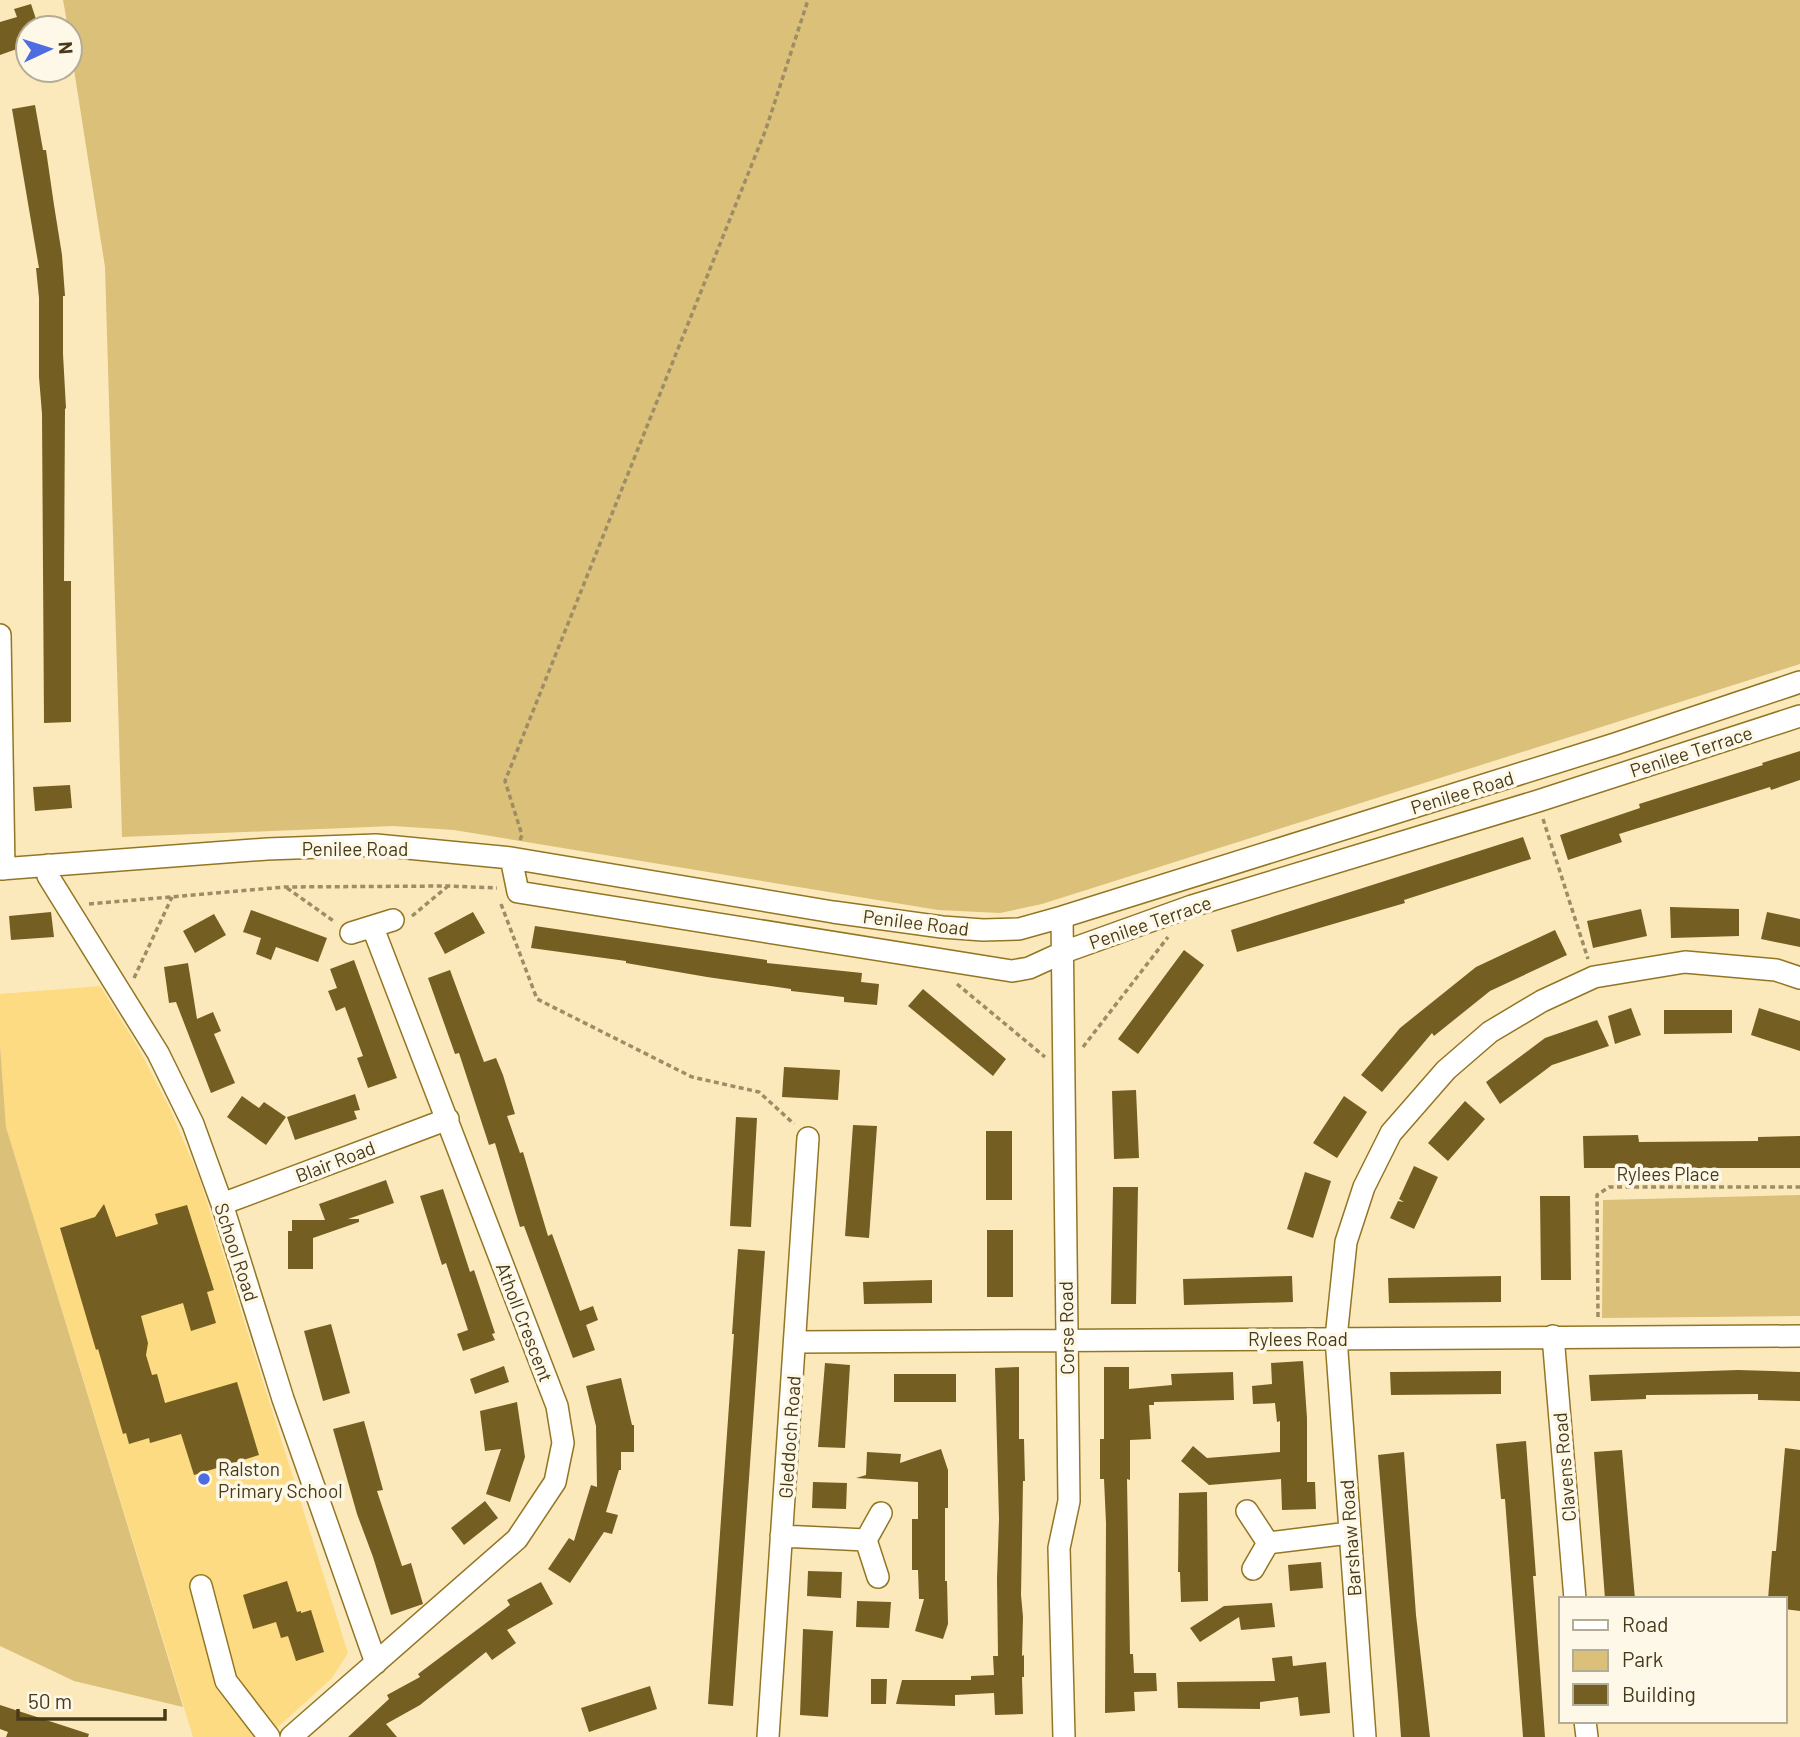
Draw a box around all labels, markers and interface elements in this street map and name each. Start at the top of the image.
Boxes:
north arrow [14,14,84,84]
text: N [55,41,78,55]
street label: Penilee Terrace [1627,720,1755,782]
street label: Penilee Road [1408,765,1516,819]
street label: Penilee Road [302,837,408,860]
street label: Penilee Terrace [1086,890,1214,954]
street label: Penilee Road [862,904,970,940]
street label: Blair Road [292,1135,378,1187]
street label: Rylees Place [1616,1162,1720,1185]
street label: School Road [210,1200,264,1304]
street label: Atholl Crescent [492,1259,558,1385]
street label: Corse Road [1054,1281,1078,1375]
street label: Rylees Road [1248,1327,1348,1350]
street label: Gleddoch Road [773,1375,805,1499]
street label: Clavens Road [1548,1411,1580,1523]
place label: Ralston Primary School [218,1457,343,1502]
marker: Ralston Primary School [196,1471,212,1487]
street label: Barshaw Road [1334,1479,1366,1597]
legend [1559,1597,1786,1723]
text: Road [1622,1611,1668,1636]
text: Park [1622,1646,1663,1671]
scale bar [18,1678,164,1722]
text: Building [1622,1681,1696,1706]
text: 50 m [28,1688,72,1713]

